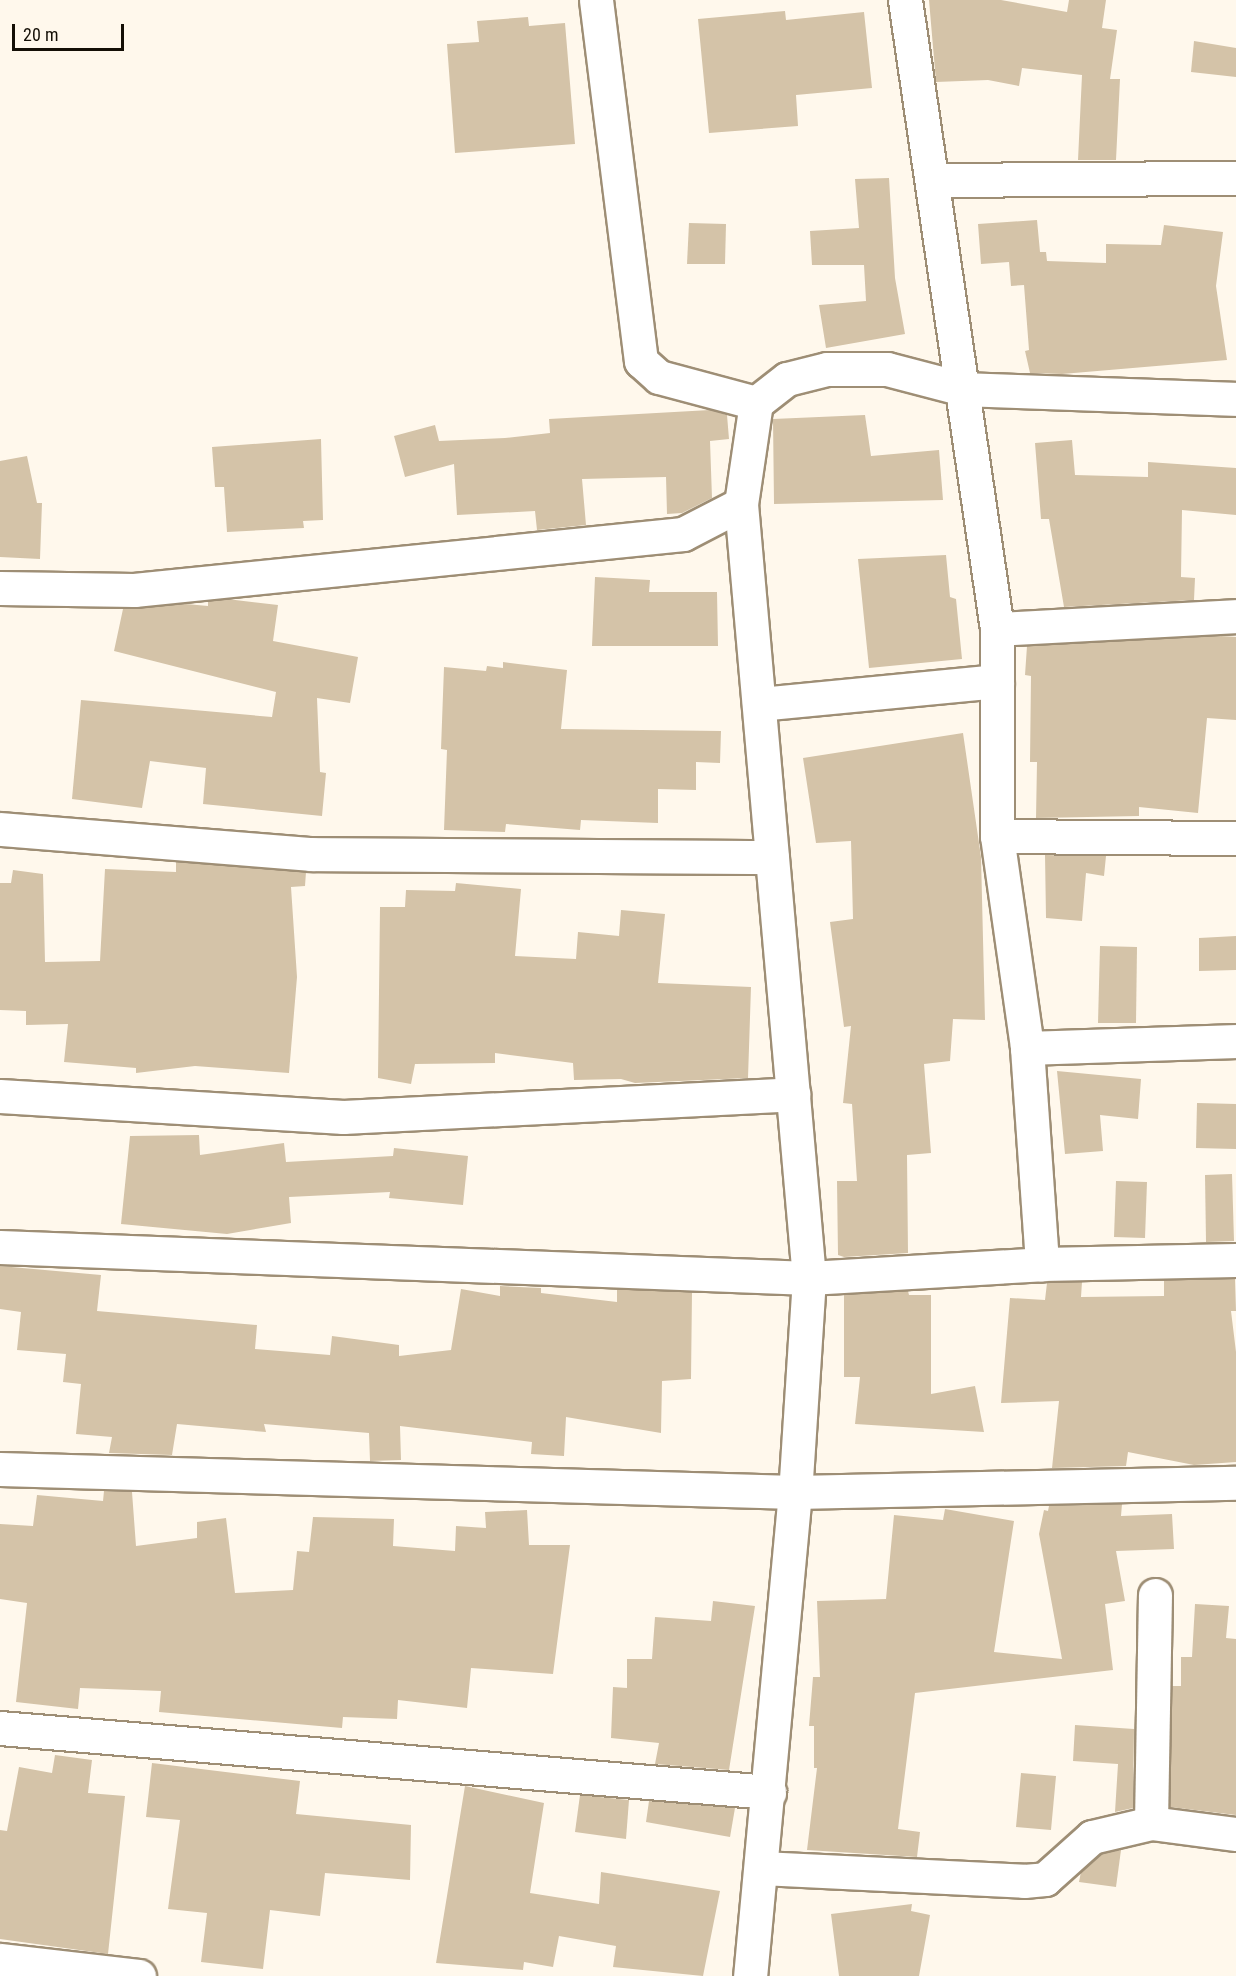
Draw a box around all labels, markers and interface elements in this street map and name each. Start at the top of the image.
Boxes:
scale bar [15,12,128,50]
text: 20 m [23,24,58,45]

